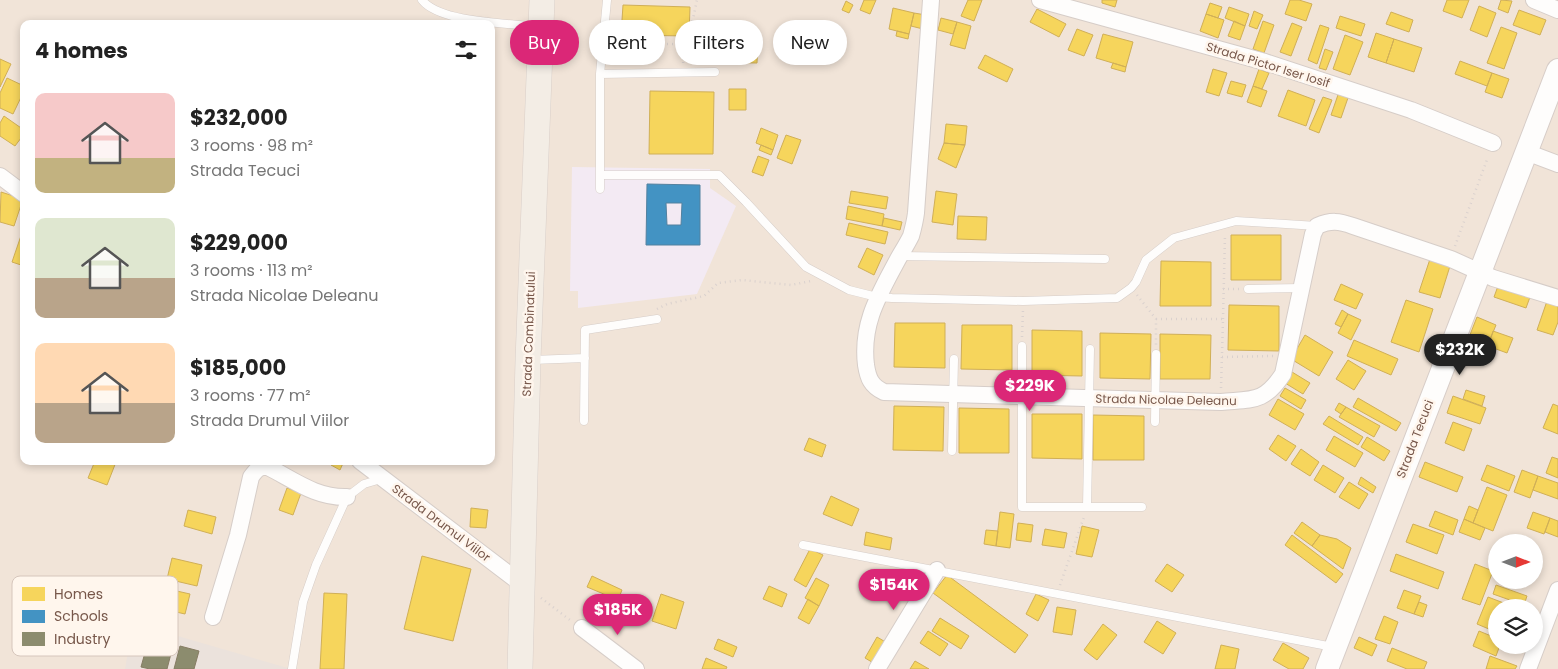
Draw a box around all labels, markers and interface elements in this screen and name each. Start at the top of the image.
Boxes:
chip: Buy [510,20,579,65]
chip: Rent [589,20,665,65]
chip: Filters [675,20,763,65]
chip: New [773,20,847,65]
text: 4 homes [35,36,128,65]
icon: filters [452,36,480,64]
street label: Strada Pictor Iser Iosif [1204,38,1332,91]
text: $232,000 [190,103,288,132]
icon: home [75,113,135,173]
text: 3 rooms · 98 m² [190,134,313,157]
text: Strada Tecuci [190,159,300,182]
text: $229,000 [190,228,288,257]
icon: home [75,238,135,298]
text: 3 rooms · 113 m² [190,259,313,282]
street label: Strada Combinatului [518,271,539,397]
text: Strada Nicolae Deleanu [190,284,378,307]
pin: $232K [1425,334,1495,376]
text: $232K [1435,338,1485,361]
text: $185,000 [190,353,286,382]
icon: home [75,363,135,423]
pin: $229K [995,370,1065,412]
text: $229K [1005,374,1055,397]
text: 3 rooms · 77 m² [190,384,310,407]
street label: Strada Nicolae Deleanu [1095,390,1237,409]
street label: Strada Tecuci [1392,397,1437,480]
text: Strada Drumul Viilor [190,409,349,432]
street label: Strada Drumul Viilor [389,480,495,566]
north arrow [1488,534,1542,589]
map controls [1488,534,1543,654]
pin: $154K [859,568,929,611]
text: $154K [870,573,918,596]
legend [12,576,178,656]
text: Homes [54,584,103,604]
pin: $185K [583,594,653,636]
text: $185K [594,598,642,621]
button: layers [1488,599,1543,654]
text: Schools [54,606,108,626]
text: Industry [54,629,110,649]

